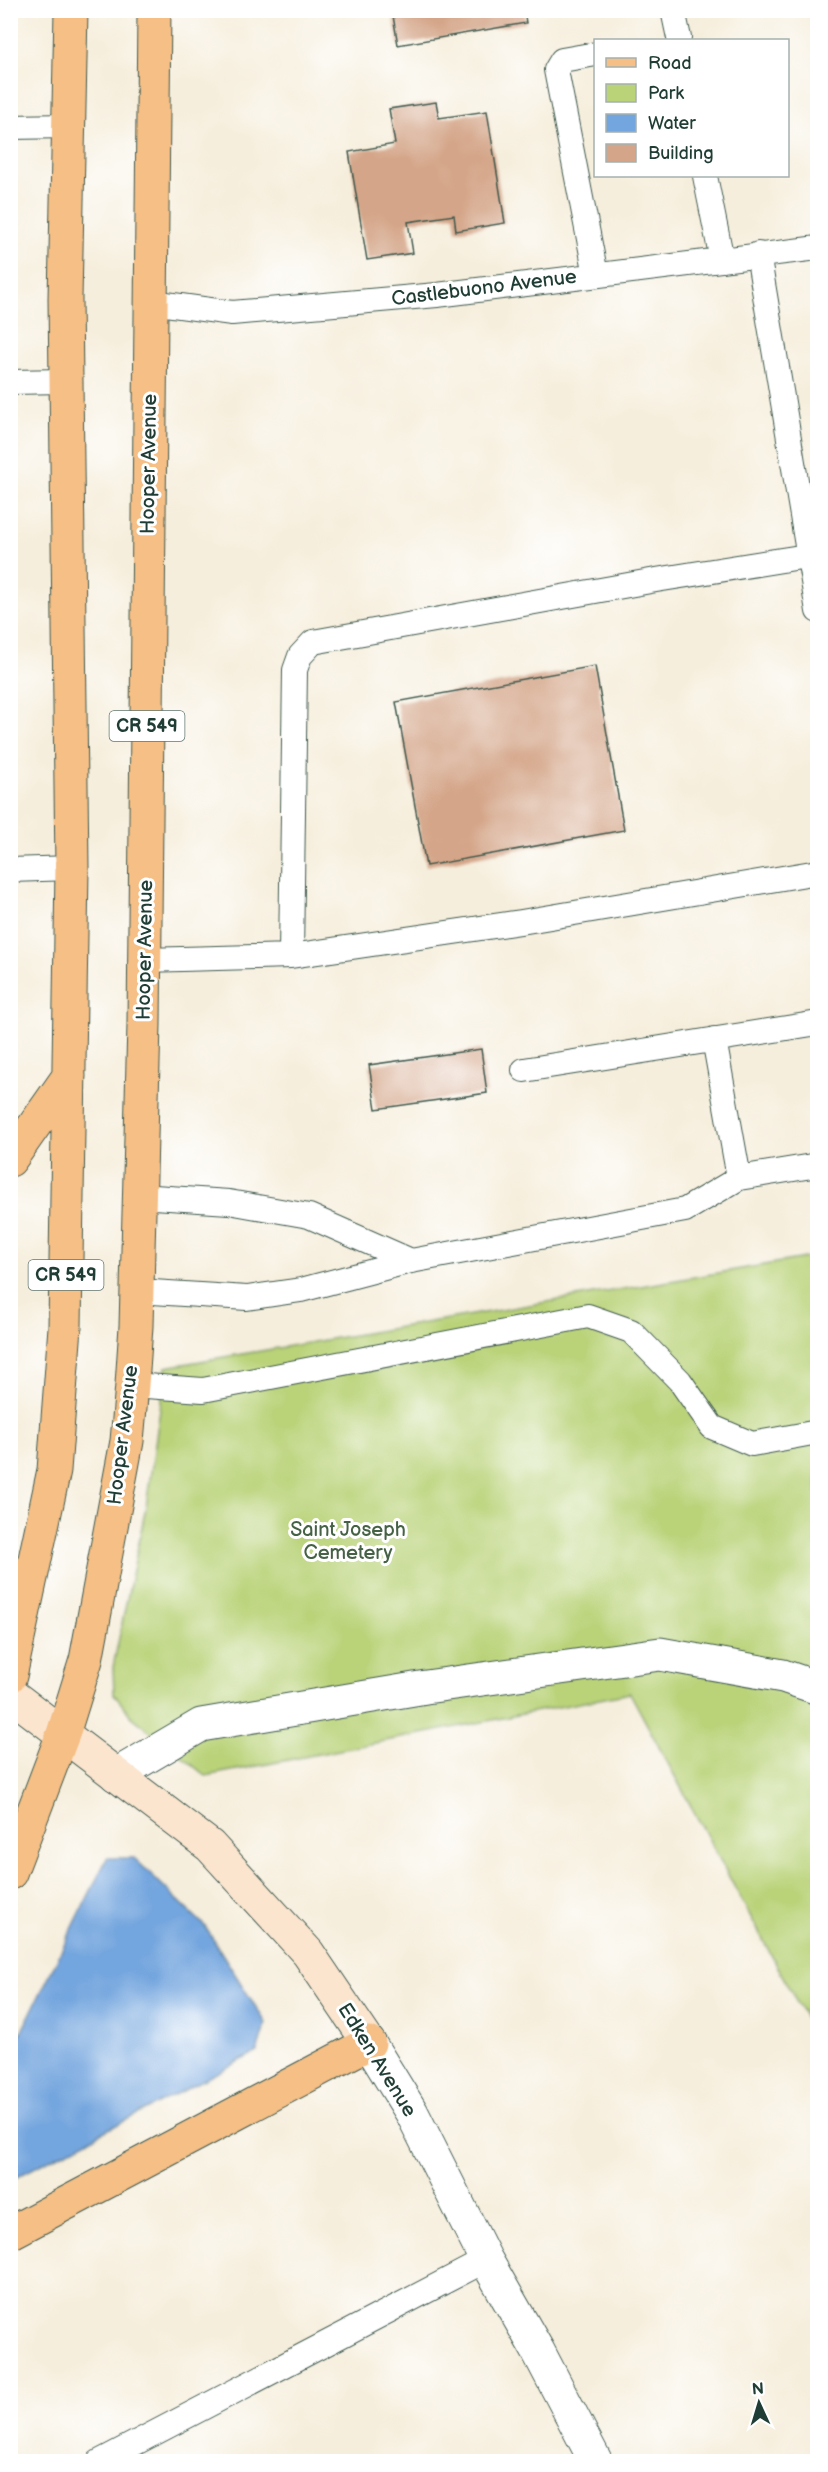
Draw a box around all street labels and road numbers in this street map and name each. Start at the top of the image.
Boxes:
street label: Castlebuono Avenue [390,265,578,311]
street label: Hooper Avenue [136,393,162,534]
road number: CR 549 [110,711,184,741]
street label: Hooper Avenue [132,879,158,1020]
road number: CR 549 [28,1260,104,1290]
street label: Hooper Avenue [103,1364,143,1506]
street label: Edken Avenue [332,1999,422,2121]

